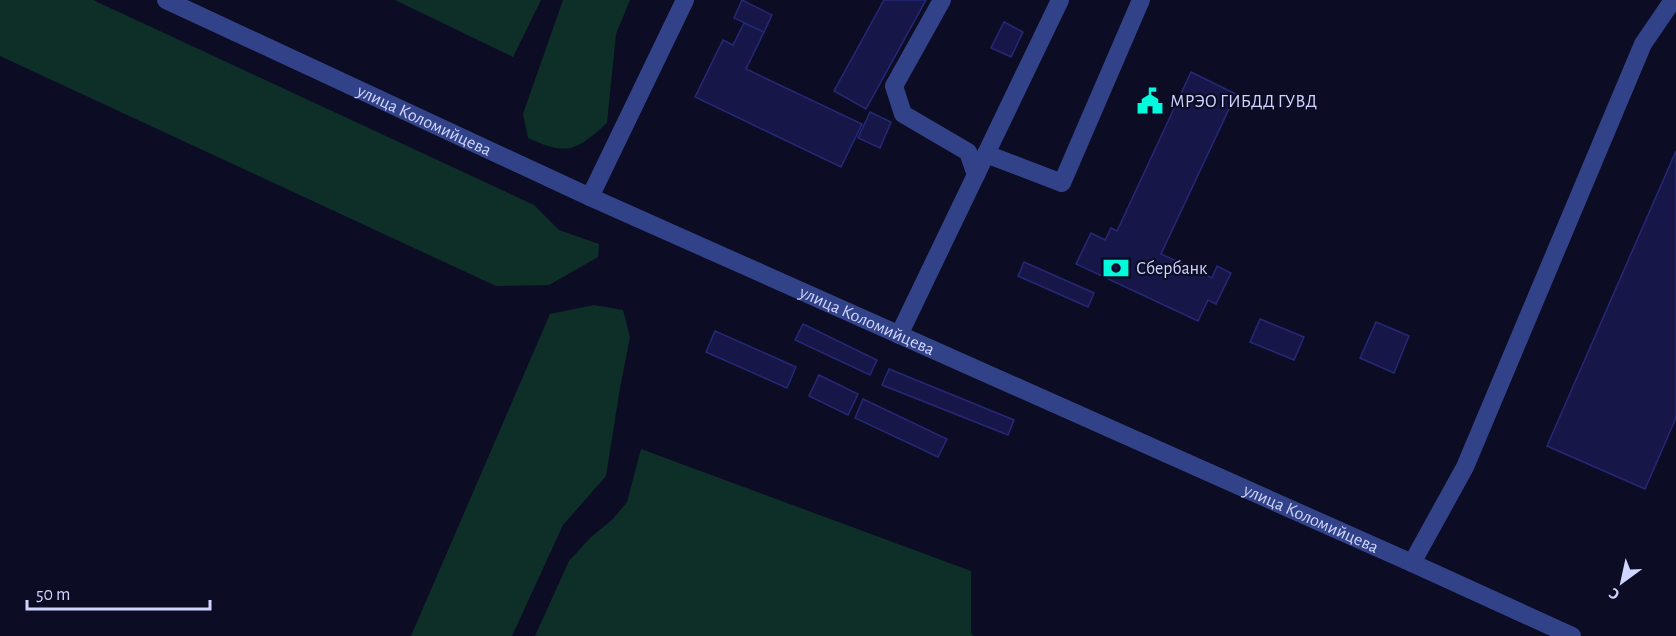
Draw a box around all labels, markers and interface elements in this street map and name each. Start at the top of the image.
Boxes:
street label: улица Коломийцева [353,82,494,160]
public building icon: МРЭО ГИБДД ГУВД [1135,86,1165,116]
place label: МРЭО ГИБДД ГУВД [1170,93,1317,111]
bank icon: Сбербанк [1101,253,1131,283]
place label: Сбербанк [1136,259,1208,278]
street label: улица Коломийцева [796,283,937,359]
street label: улица Коломийцева [1240,481,1381,557]
north arrow [1592,552,1652,612]
scale bar [27,573,210,611]
text: С [1606,585,1622,603]
text: 50 m [36,586,70,604]

